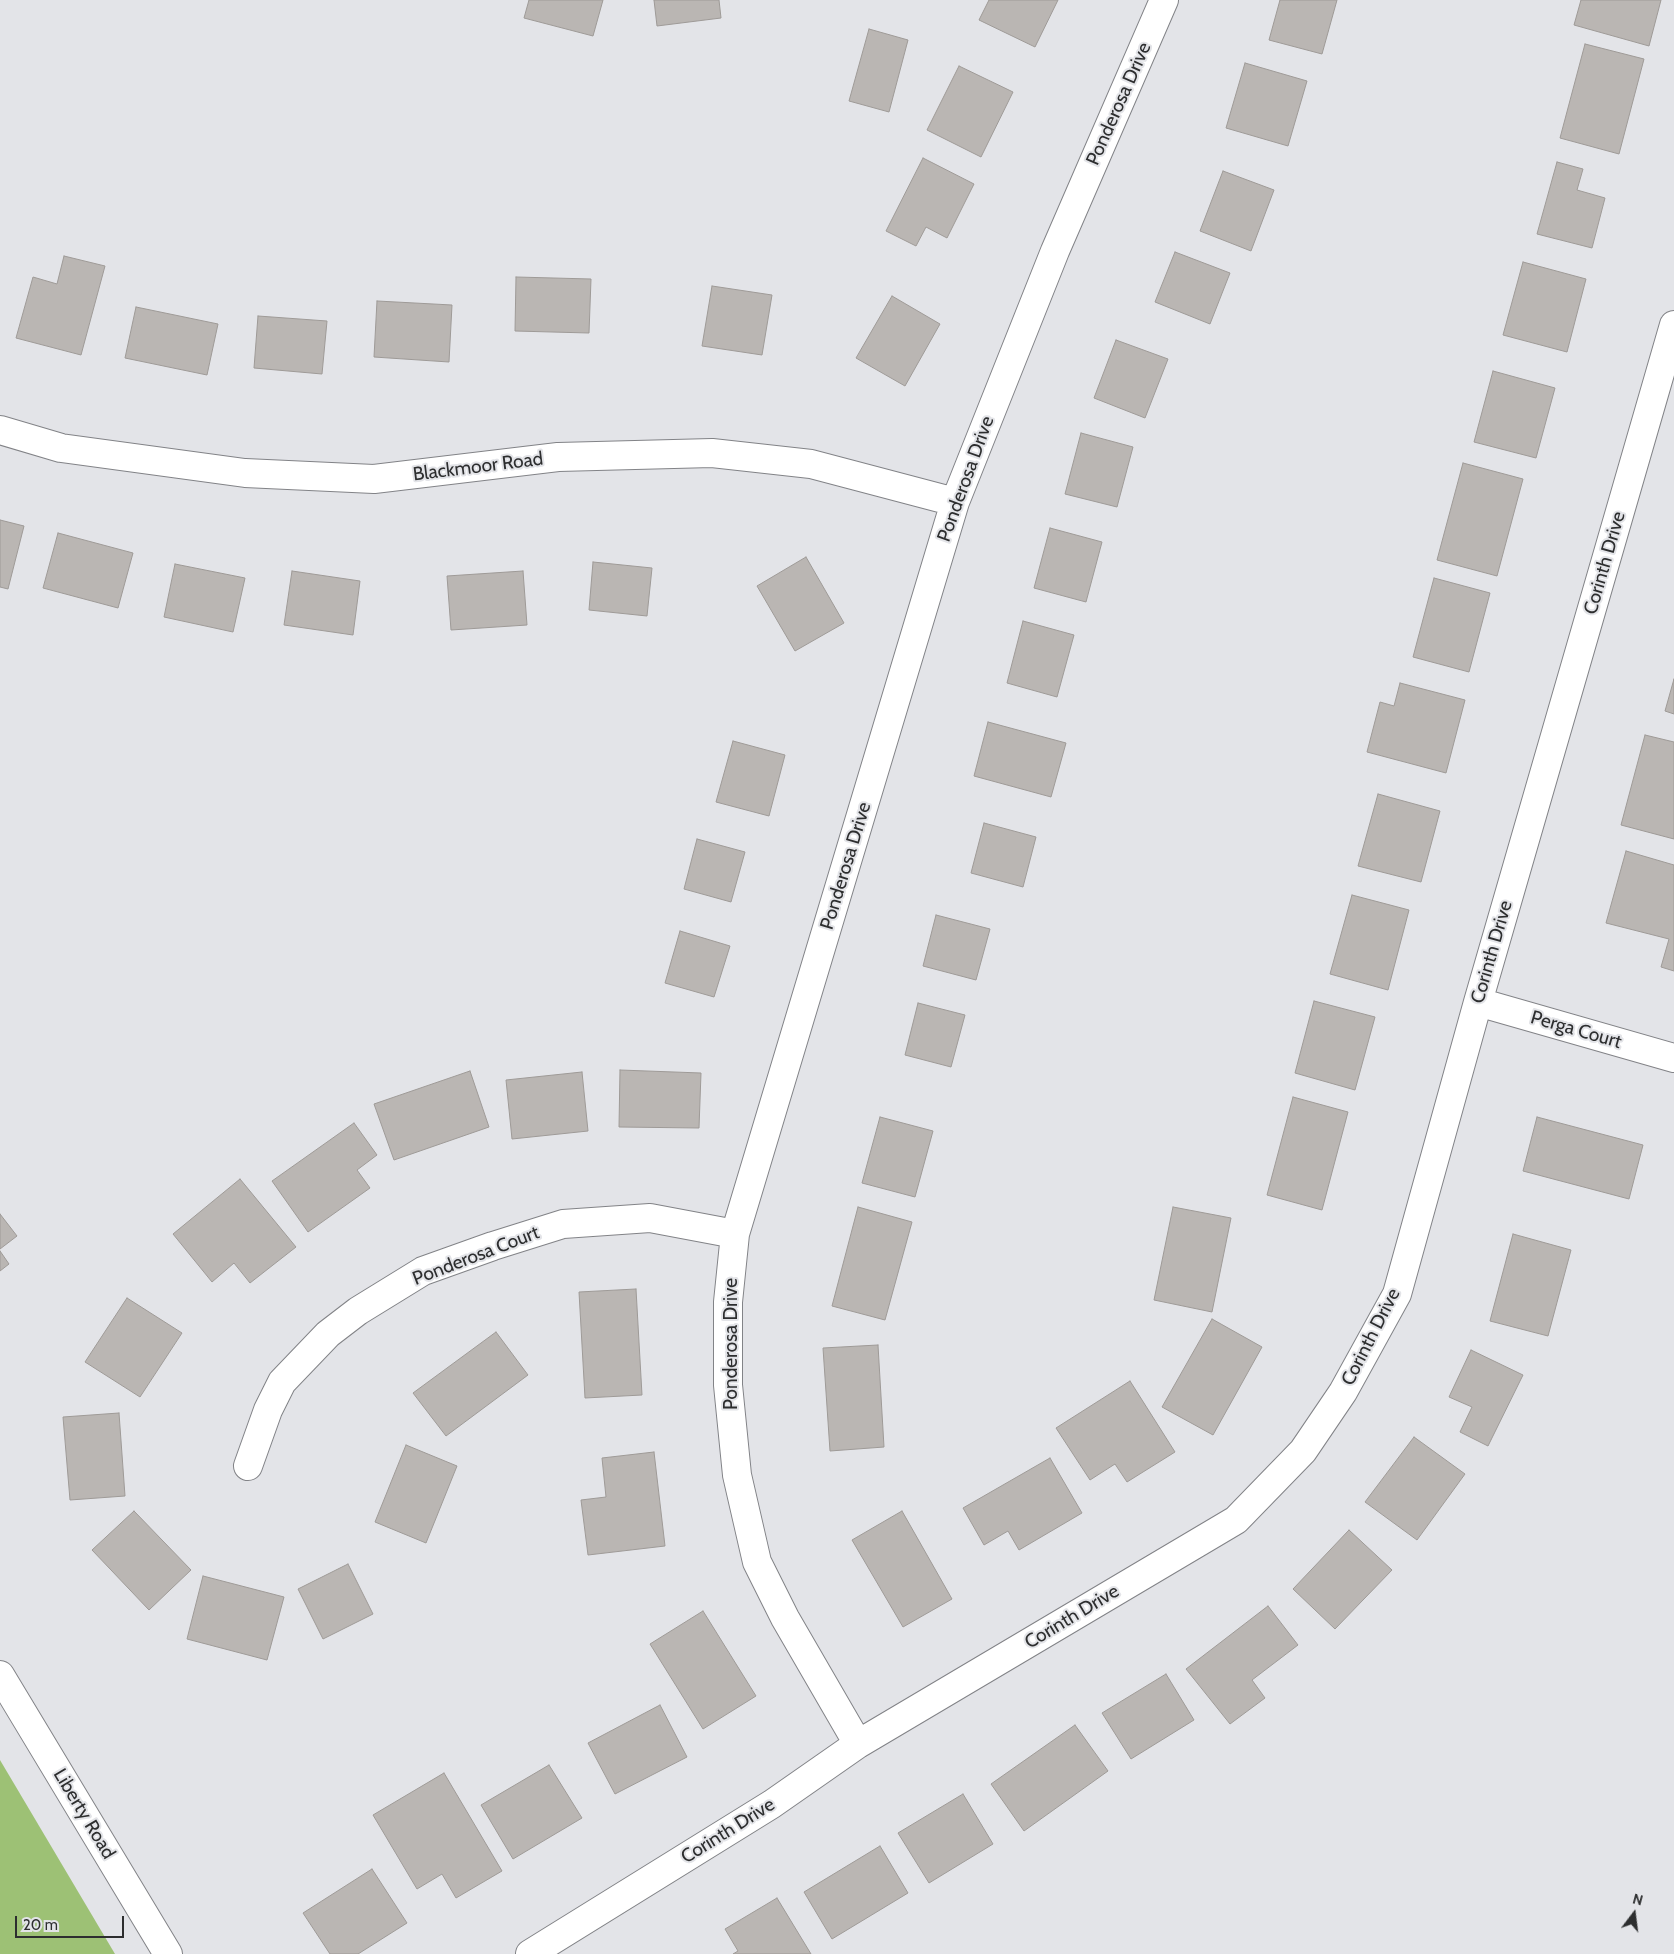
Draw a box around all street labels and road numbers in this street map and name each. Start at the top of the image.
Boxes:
street label: Ponderosa Drive [1082,39,1156,169]
street label: Ponderosa Drive [933,413,999,545]
street label: Blackmoor Road [412,448,544,486]
street label: Corinth Drive [1579,509,1631,617]
street label: Ponderosa Drive [816,800,876,932]
street label: Corinth Drive [1466,898,1518,1006]
street label: Perga Court [1528,1006,1624,1054]
street label: Ponderosa Court [410,1221,542,1291]
street label: Ponderosa Drive [720,1278,742,1410]
street label: Corinth Drive [1337,1285,1405,1389]
street label: Corinth Drive [1021,1580,1123,1654]
street label: Liberty Road [48,1765,120,1863]
street label: Corinth Drive [677,1793,779,1869]

